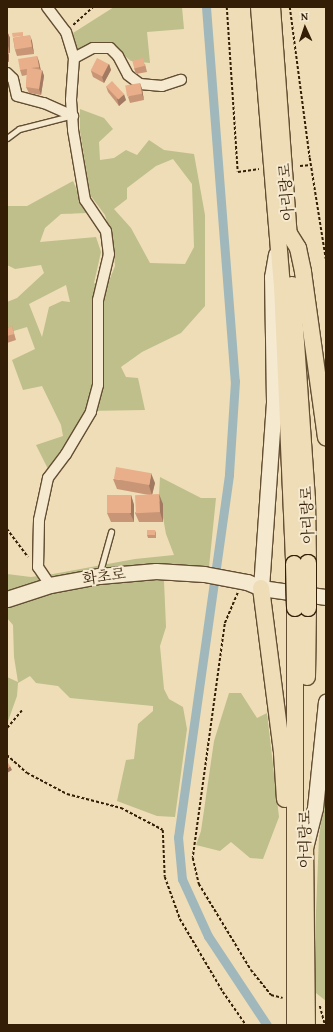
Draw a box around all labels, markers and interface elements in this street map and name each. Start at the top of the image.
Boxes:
north arrow [285,8,325,48]
text: N [300,8,308,24]
street label: 아리랑로 [275,162,297,222]
street label: 아리랑로 [297,486,317,544]
street label: 화초로 [81,564,127,588]
street label: 아리랑로 [296,810,314,868]

